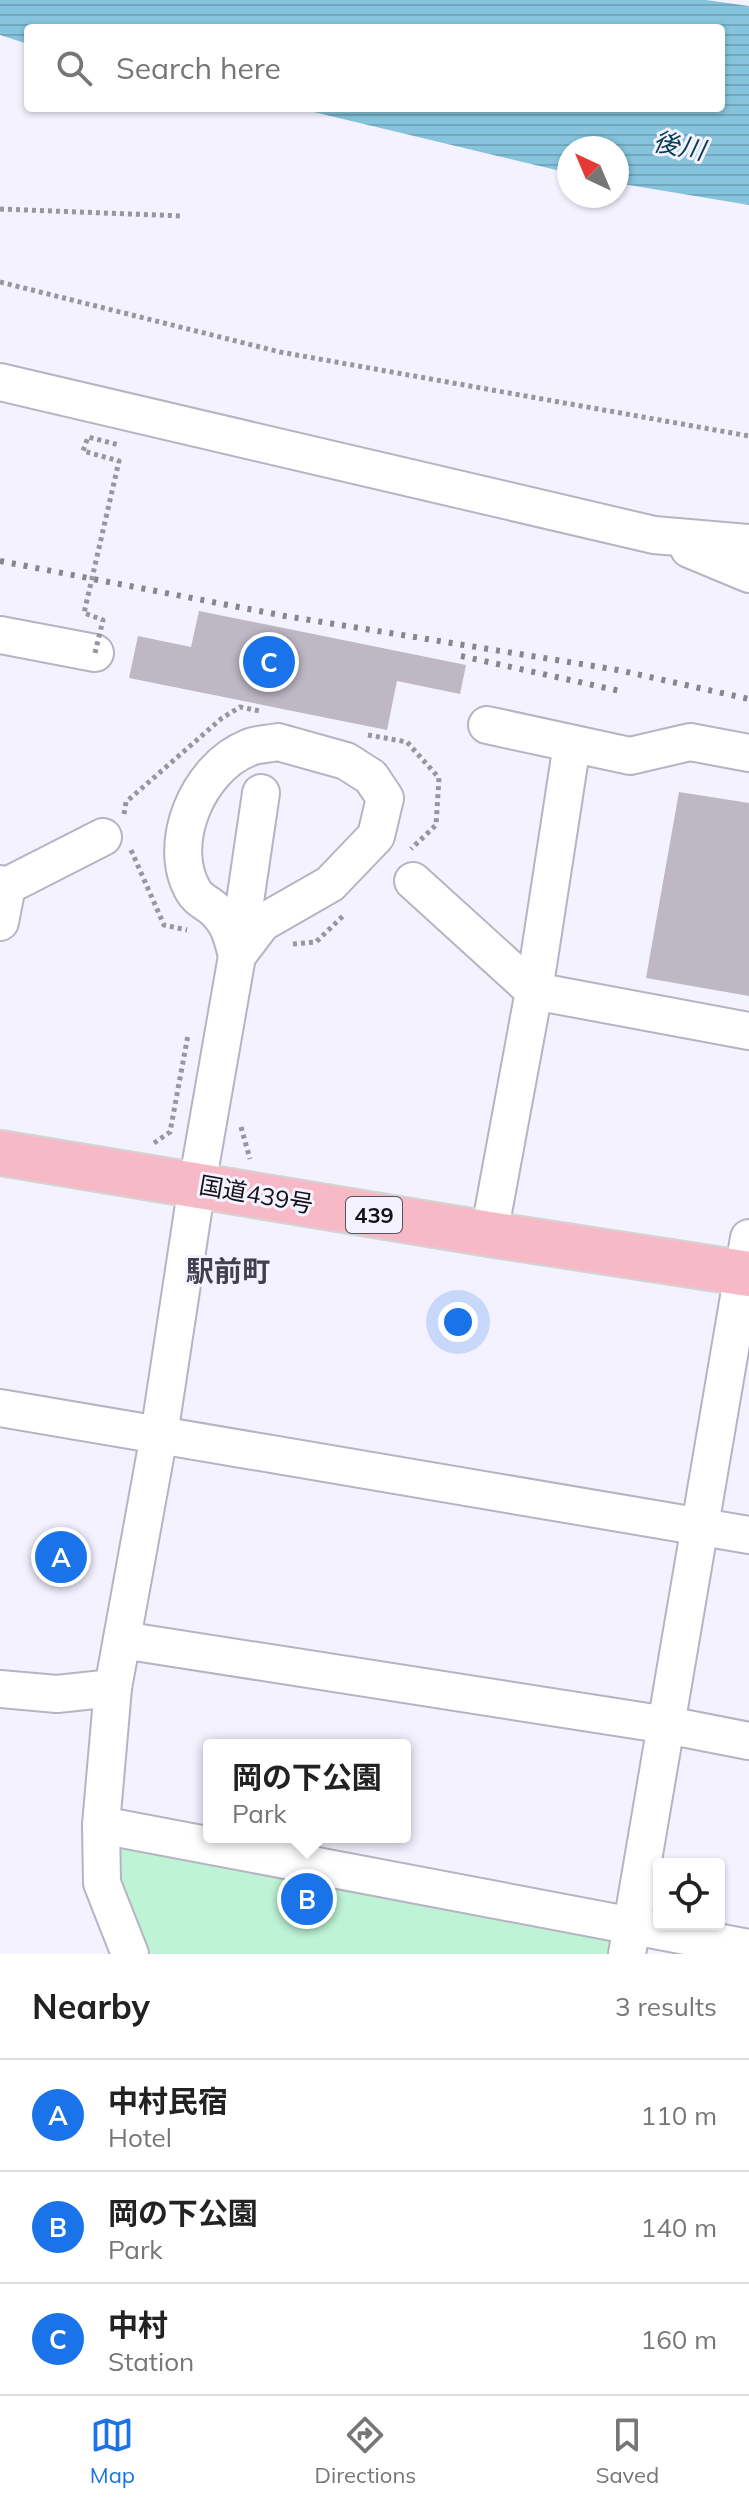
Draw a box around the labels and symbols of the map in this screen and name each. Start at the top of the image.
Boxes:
water label: 後川 [650,124,711,167]
north arrow [557,136,629,208]
pin: C [243,632,295,692]
street label: 国道439号 [197,1169,316,1219]
road number: 439 [346,1197,402,1233]
district label: 駅前町 [186,1253,270,1288]
your location [438,1302,478,1342]
pin: A [35,1527,87,1587]
pin: B [281,1869,333,1929]

